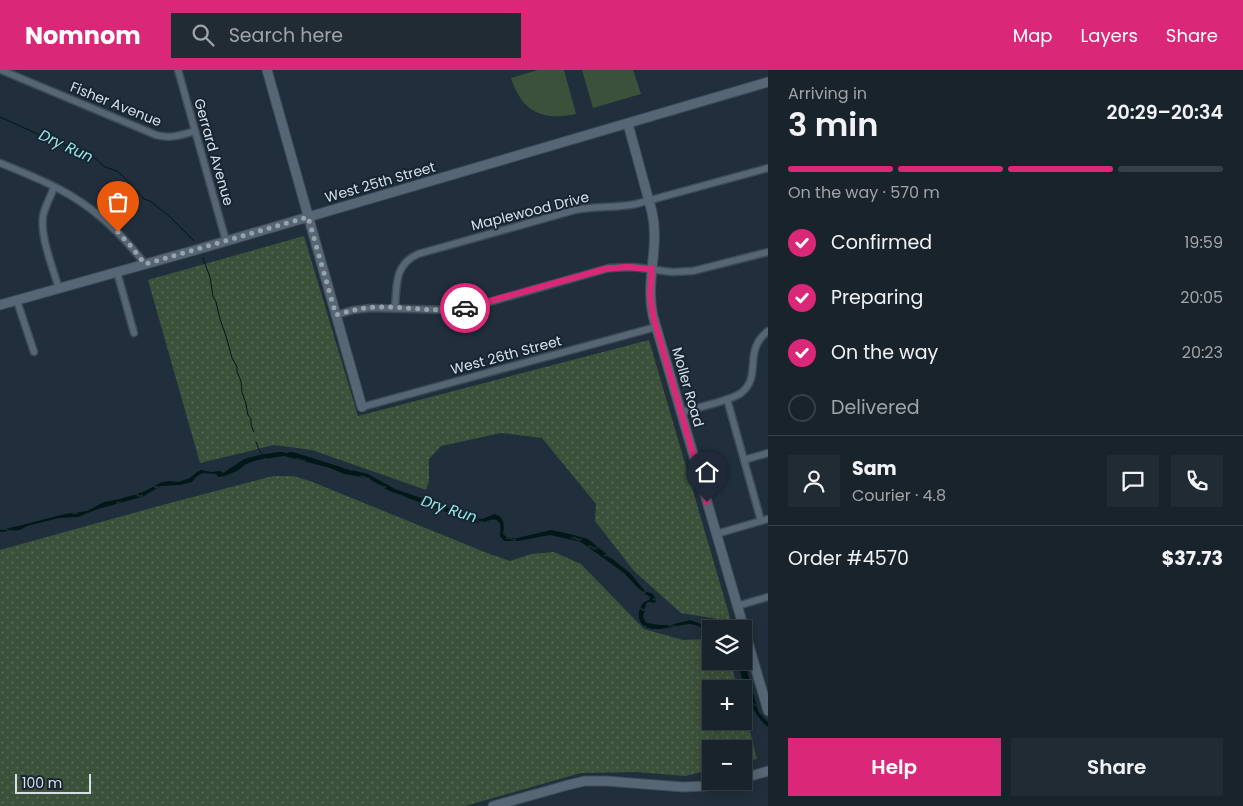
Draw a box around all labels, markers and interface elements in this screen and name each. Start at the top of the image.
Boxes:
search box [171,13,521,58]
text: Nomnom [25,19,141,52]
icon: search [189,21,217,49]
text: Search here [229,22,343,49]
text: Map [1013,23,1053,48]
text: Layers [1081,23,1138,48]
text: Share [1166,23,1218,48]
street label: Fisher Avenue [67,77,165,132]
text: Arriving in [788,82,867,105]
street label: Gerrard Avenue [189,96,239,208]
text: 20:29–20:34 [1107,99,1223,126]
text: 3 min [788,102,878,147]
water label: Dry Run [36,124,97,167]
street label: West 25th Street [322,157,438,207]
pin [97,181,139,232]
text: On the way · 570 m [788,181,940,204]
street label: Maplewood Drive [469,187,591,235]
icon: bag [104,188,132,216]
icon: check [788,229,816,257]
text: Confirmed [831,229,932,256]
text: 19:59 [1184,231,1223,254]
courier [440,283,490,333]
icon: check [788,284,816,312]
text: Preparing [831,284,923,311]
text: 20:05 [1180,286,1223,309]
icon: car [451,294,479,322]
street label: West 26th Street [448,331,564,379]
icon: check [788,339,816,367]
text: On the way [831,339,938,366]
text: 20:23 [1182,341,1223,364]
street label: Moller Road [667,345,709,429]
text: Delivered [831,394,920,421]
pin [686,451,728,502]
button: person [788,455,840,507]
text: Sam [852,455,897,482]
button: chat [1107,455,1159,507]
button: phone [1171,455,1223,507]
icon: home [693,458,721,486]
text: Courier · 4.8 [852,484,946,507]
water label: Dry Run [419,490,480,527]
text: Order #4570 [788,545,909,572]
text: $37.73 [1162,545,1223,572]
map controls [702,620,752,790]
button: layers [702,620,752,670]
button: + [702,680,752,730]
button: Help [788,738,1001,796]
button: Share [1011,738,1223,796]
button: − [702,740,752,790]
scale bar [15,771,91,794]
text: 100 m [22,773,62,793]

